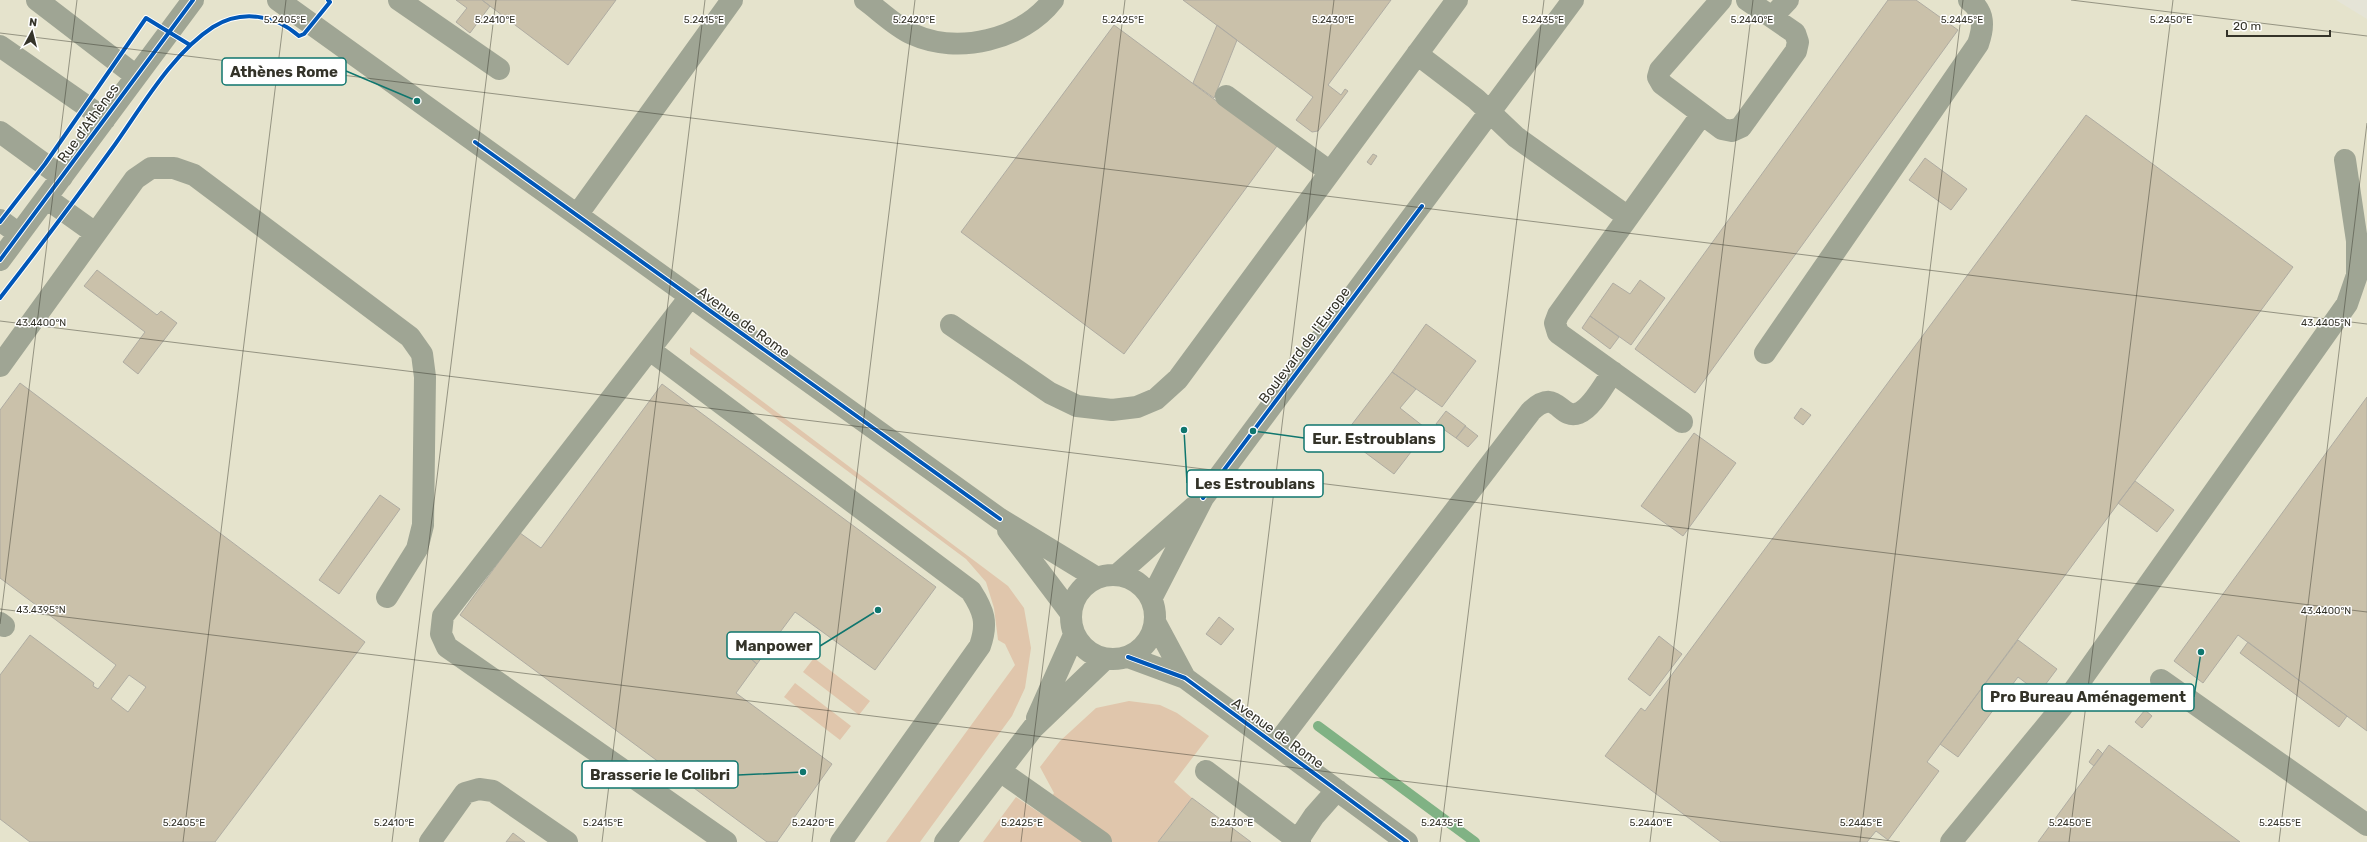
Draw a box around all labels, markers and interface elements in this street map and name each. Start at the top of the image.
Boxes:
north arrow [12,12,52,52]
scale bar [2227,12,2330,38]
text: 5.2405°E [264,14,306,26]
text: 5.2410°E [475,14,515,26]
text: 5.2415°E [684,14,724,26]
text: 5.2420°E [893,14,935,26]
text: 5.2425°E [1102,14,1144,26]
text: 5.2430°E [1312,14,1354,26]
text: 5.2435°E [1522,14,1564,26]
text: 5.2440°E [1731,14,1773,26]
text: 5.2445°E [1941,14,1983,26]
text: 5.2450°E [2150,14,2192,26]
text: N [28,16,38,30]
text: 20 m [2233,19,2261,33]
callout: Athènes Rome [222,58,346,85]
text: Athènes Rome [230,63,338,81]
street label: Rue d'Athènes [54,80,123,166]
street label: Avenue de Rome [694,283,793,362]
street label: Boulevard de l'Europe [1255,284,1354,407]
text: 43.4400°N [16,317,66,329]
text: 43.4405°N [2301,317,2351,329]
callout: Eur. Estroublans [1304,425,1444,452]
text: Eur. Estroublans [1312,430,1436,448]
callout: Les Estroublans [1187,470,1323,497]
text: Les Estroublans [1195,475,1315,493]
text: 43.4395°N [16,604,66,616]
text: 43.4400°N [2301,605,2351,617]
callout: Manpower [727,632,820,659]
text: Manpower [735,637,813,655]
callout: Pro Bureau Aménagement [1982,684,2194,711]
text: Pro Bureau Aménagement [1990,688,2186,706]
street label: Avenue de Rome [1228,694,1327,773]
callout: Brasserie le Colibri [582,761,738,788]
text: Brasserie le Colibri [590,766,730,784]
text: 5.2405°E [163,817,205,829]
text: 5.2410°E [374,817,414,829]
text: 5.2415°E [583,817,623,829]
text: 5.2420°E [792,817,834,829]
text: 5.2425°E [1001,817,1043,829]
text: 5.2430°E [1211,817,1253,829]
text: 5.2435°E [1421,817,1463,829]
text: 5.2440°E [1630,817,1672,829]
text: 5.2445°E [1840,817,1882,829]
text: 5.2450°E [2049,817,2091,829]
text: 5.2455°E [2259,817,2301,829]

